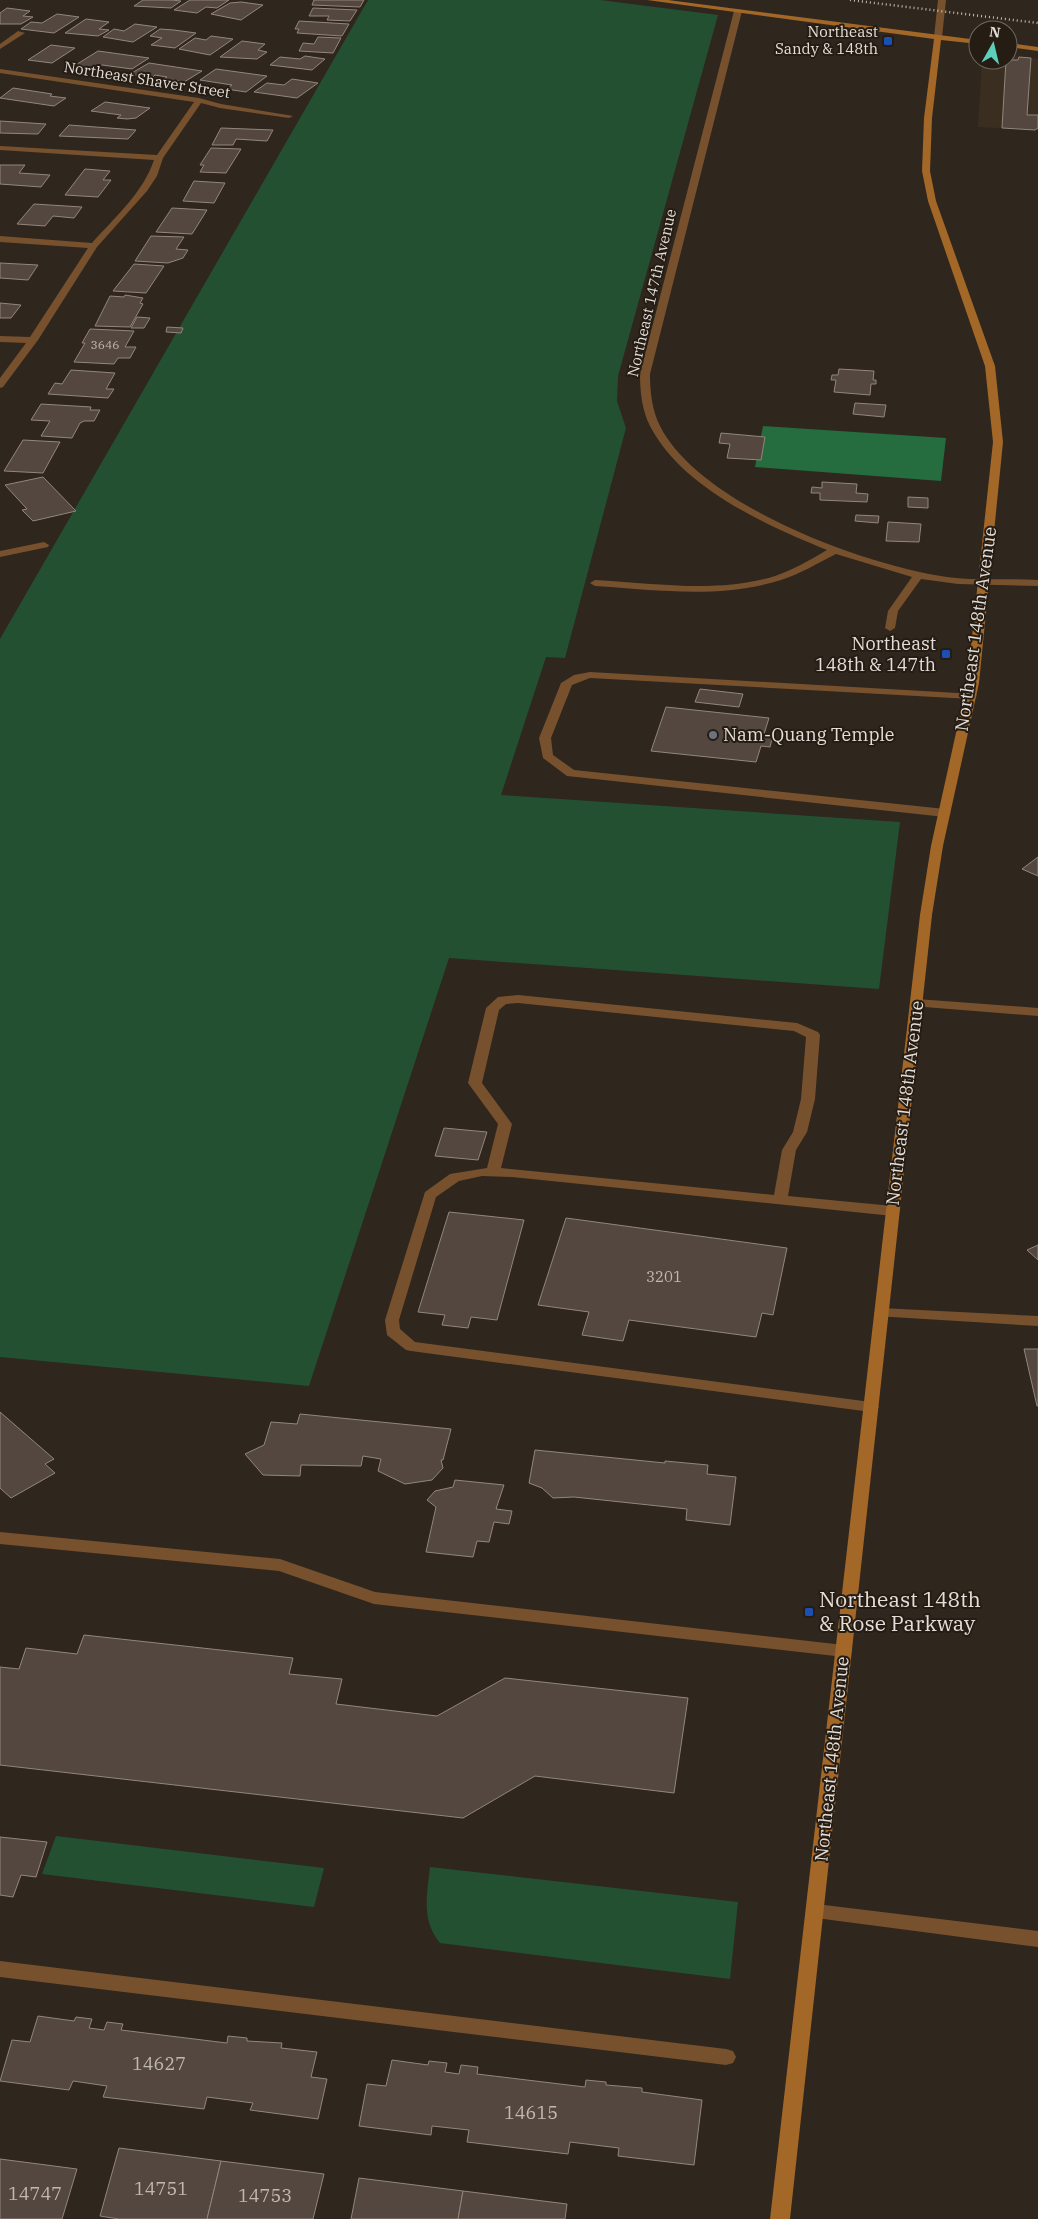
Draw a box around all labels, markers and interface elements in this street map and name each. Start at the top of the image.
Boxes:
north arrow [968,20,1018,70]
place label: Northeast Sandy & 148th [775,22,878,58]
text: N [988,22,1002,42]
marker: Northeast Sandy & 148th [882,35,894,47]
street label: Northeast Shaver Street [63,57,232,102]
street label: Northeast 147th Avenue [623,207,680,379]
house number: 3646 [91,337,119,352]
street label: Northeast 148th Avenue [950,525,1001,733]
place label: Northeast 148th & 147th [815,632,936,676]
marker: Northeast 148th & 147th [940,648,952,660]
place label: Nam-Quang Temple [723,723,894,746]
marker: Nam-Quang Temple [707,729,719,741]
street label: Northeast 148th Avenue [881,999,928,1207]
house number: 3201 [646,1267,682,1286]
place label: Northeast 148th & Rose Parkway [819,1585,981,1637]
marker: Northeast 148th & Rose Parkway [803,1606,815,1618]
street label: Northeast 148th Avenue [809,1655,854,1863]
house number: 14627 [132,2052,186,2075]
house number: 14615 [504,2101,558,2124]
house number: 14751 [134,2177,188,2200]
house number: 14747 [8,2182,62,2205]
house number: 14753 [238,2184,292,2207]

